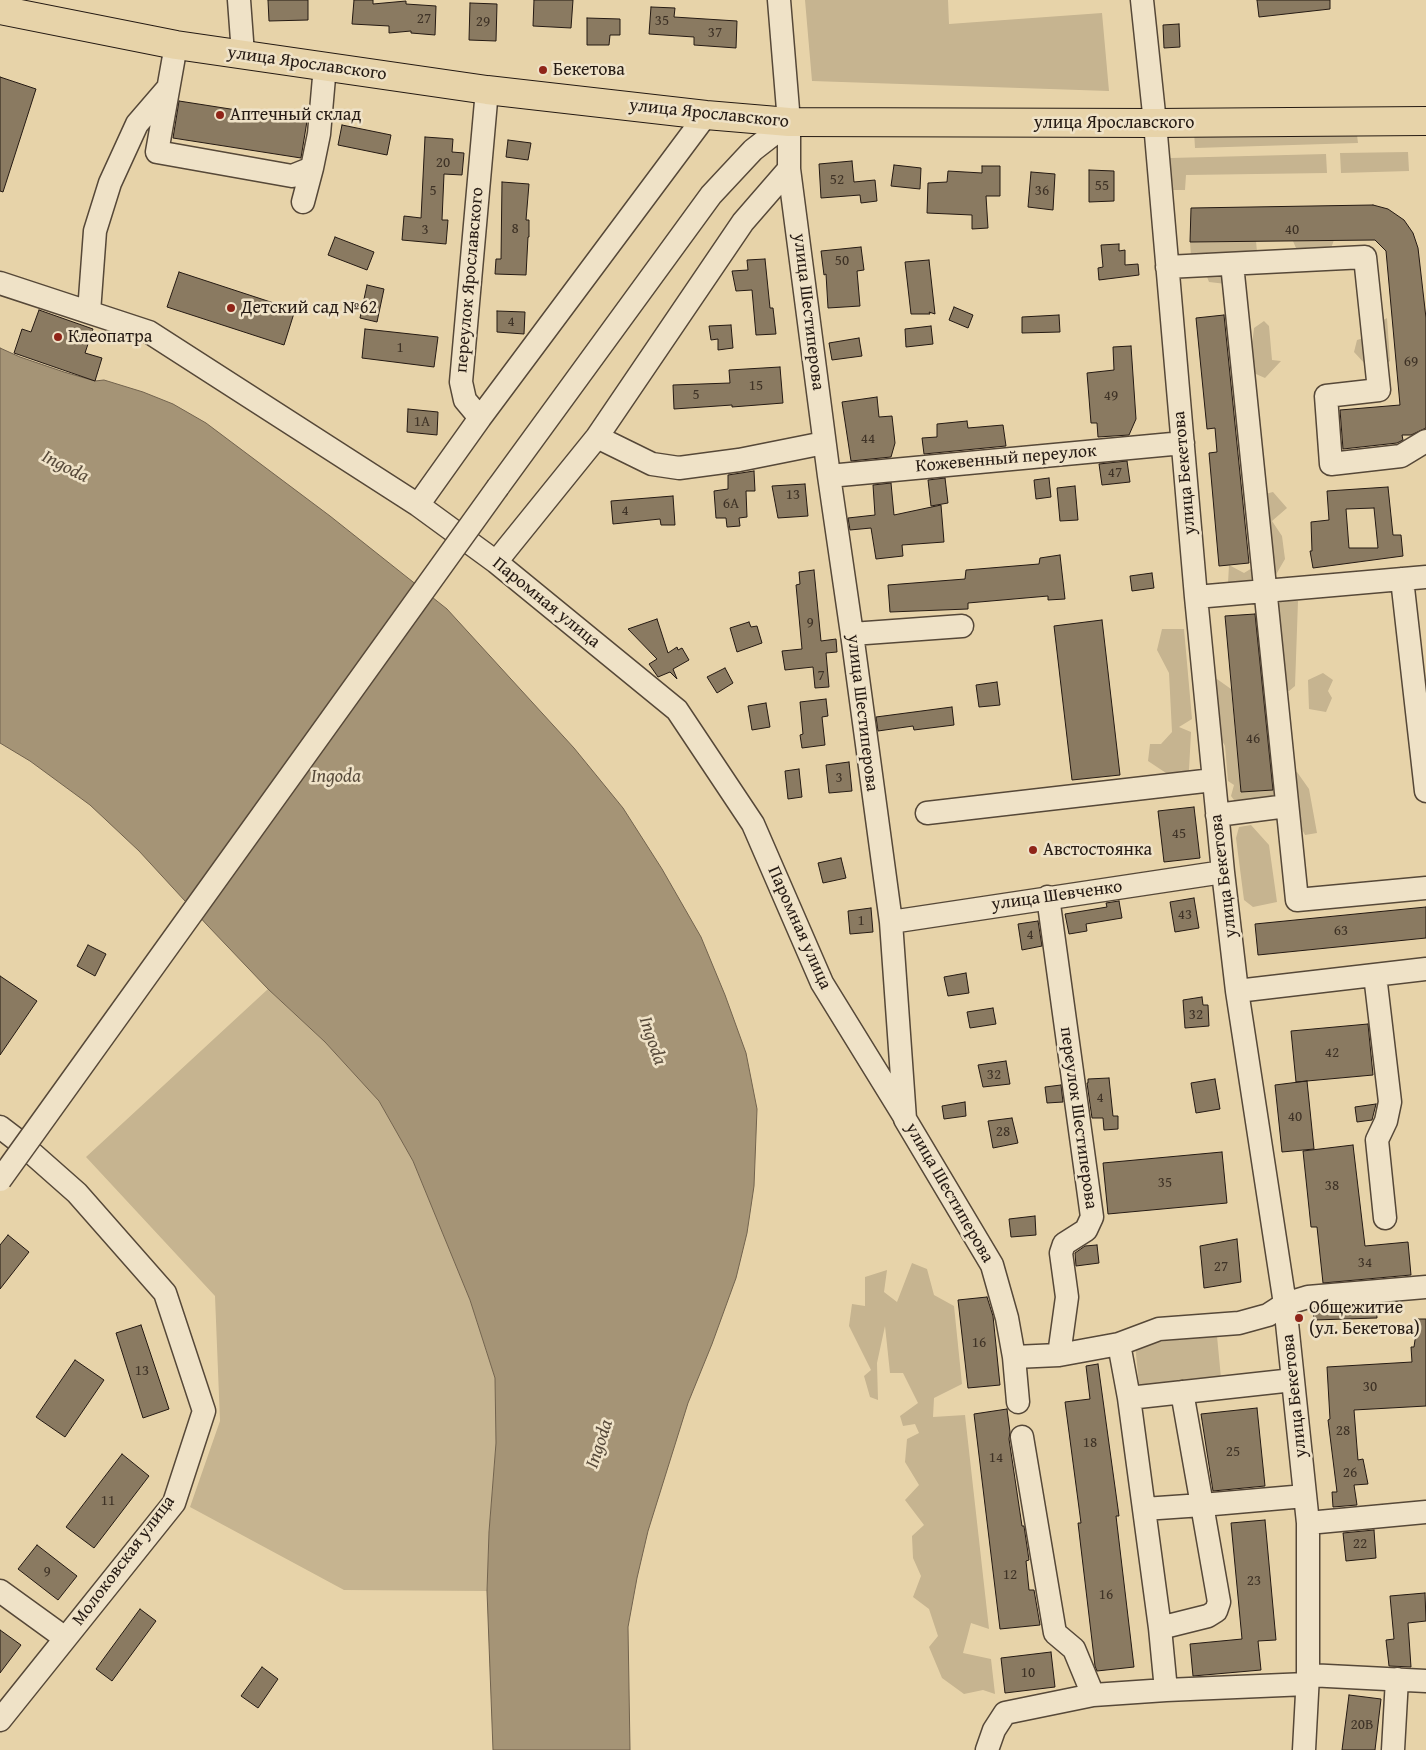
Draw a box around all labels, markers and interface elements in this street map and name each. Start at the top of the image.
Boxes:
house number: 27 [417,10,431,28]
house number: 35 [655,12,669,30]
house number: 29 [476,13,490,31]
house number: 37 [708,24,722,42]
street label: улица Ярославского [226,42,388,86]
place label: Бекетова [553,59,625,81]
marker: Бекетова [537,64,549,76]
street label: улица Ярославского [628,95,790,133]
place label: Аптечный склад [230,104,361,126]
marker: Аптечный склад [214,109,226,121]
street label: улица Ярославского [1034,112,1194,134]
house number: 20 [436,154,450,172]
house number: 52 [830,171,844,189]
house number: 55 [1095,177,1109,195]
house number: 5 [429,182,437,200]
house number: 36 [1035,182,1049,200]
street label: переулок Ярославского [451,186,489,374]
house number: 8 [511,220,519,238]
house number: 3 [421,221,429,239]
house number: 40 [1285,221,1299,239]
street label: улица Шестиперова [788,232,828,392]
house number: 50 [835,252,849,270]
place label: Детский сад №62 [241,297,377,319]
marker: Детский сад №62 [225,302,237,314]
house number: 4 [507,313,515,331]
place label: Клеопатра [68,326,152,348]
marker: Клеопатра [52,331,64,343]
house number: 1 [396,339,404,357]
house number: 69 [1404,353,1418,371]
house number: 15 [749,377,763,395]
house number: 5 [692,386,700,404]
house number: 49 [1104,387,1118,405]
street label: улица Бекетова [1169,410,1201,536]
house number: 1А [414,413,430,431]
house number: 44 [861,430,875,448]
street label: Кожевенный переулок [915,440,1097,478]
water label: Ingoda [38,446,92,488]
house number: 47 [1108,464,1122,482]
house number: 13 [786,486,800,504]
house number: 6А [723,495,739,513]
house number: 4 [621,502,629,520]
street label: Паромная улица [488,553,604,653]
house number: 9 [806,614,814,632]
street label: улица Шестиперова [842,633,882,793]
house number: 7 [817,667,825,685]
house number: 46 [1246,730,1260,748]
water label: Ingoda [311,766,361,788]
house number: 3 [835,769,843,787]
street label: улица Бекетова [1206,813,1242,939]
house number: 45 [1172,825,1186,843]
place label: Австостоянка [1043,839,1152,861]
marker: Австостоянка [1027,844,1039,856]
street label: Паромная улица [762,863,836,993]
street label: улица Шевченко [990,876,1124,916]
house number: 43 [1178,906,1192,924]
house number: 1 [857,912,865,930]
house number: 63 [1334,922,1348,940]
house number: 4 [1026,926,1034,944]
house number: 32 [1189,1006,1203,1024]
water label: Ingoda [633,1014,671,1068]
street label: переулок Шестиперова [1054,1025,1102,1211]
house number: 42 [1325,1044,1339,1062]
house number: 32 [987,1066,1001,1084]
house number: 4 [1096,1089,1104,1107]
house number: 40 [1288,1108,1302,1126]
street label: улица Шестиперова [900,1119,998,1267]
house number: 28 [996,1123,1010,1141]
house number: 35 [1158,1174,1172,1192]
house number: 38 [1325,1177,1339,1195]
house number: 34 [1358,1254,1372,1272]
house number: 27 [1214,1258,1228,1276]
place label: Общежитие (ул. Бекетова) [1309,1297,1420,1340]
marker: Общежитие (ул. Бекетова) [1293,1312,1305,1324]
street label: улица Бекетова [1278,1333,1312,1459]
house number: 16 [972,1334,986,1352]
house number: 13 [135,1362,149,1380]
house number: 30 [1363,1378,1377,1396]
water label: Ingoda [581,1417,619,1471]
house number: 28 [1336,1422,1350,1440]
house number: 18 [1083,1434,1097,1452]
house number: 25 [1226,1443,1240,1461]
house number: 14 [989,1449,1003,1467]
house number: 26 [1343,1464,1357,1482]
street label: Молоковская улица [68,1492,180,1630]
house number: 11 [101,1492,115,1510]
house number: 22 [1353,1535,1367,1553]
house number: 9 [43,1563,51,1581]
house number: 12 [1003,1566,1017,1584]
house number: 23 [1247,1572,1261,1590]
house number: 16 [1099,1586,1113,1604]
house number: 10 [1021,1664,1035,1682]
house number: 20В [1351,1716,1373,1734]

